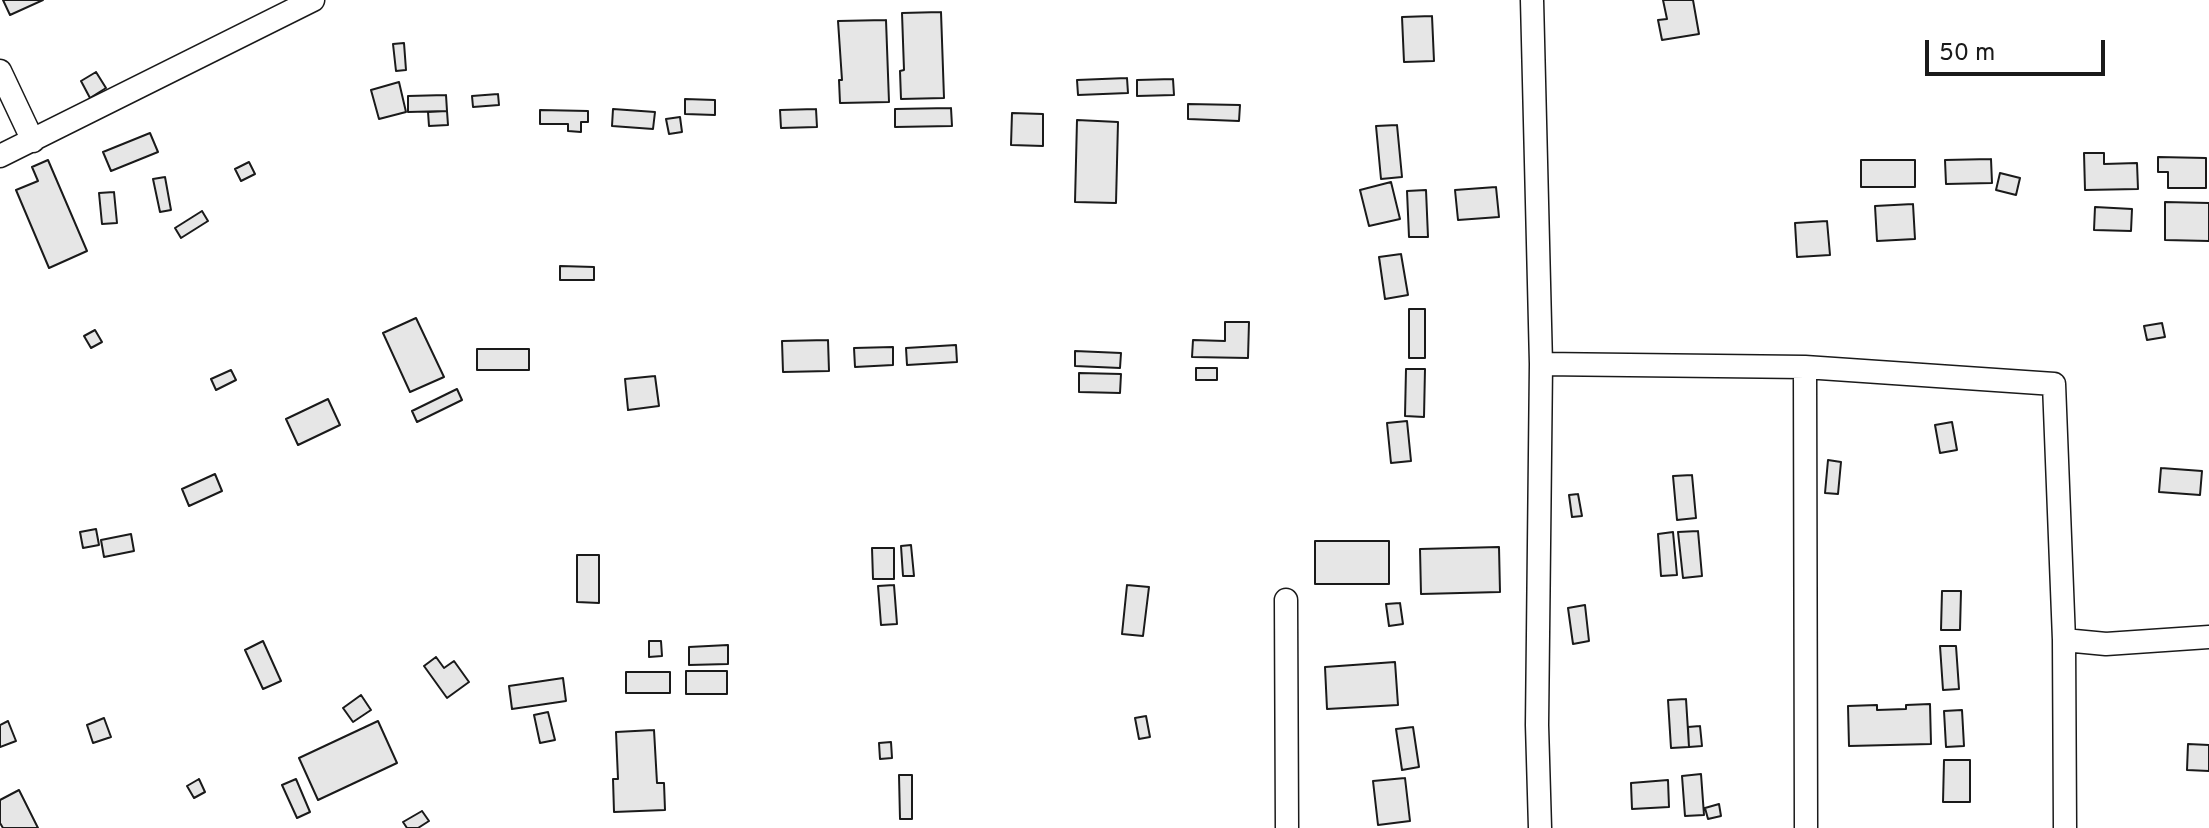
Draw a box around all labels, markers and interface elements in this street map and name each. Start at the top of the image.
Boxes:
scale bar [1929,24,2109,74]
text: 50 m [1939,39,1995,69]

